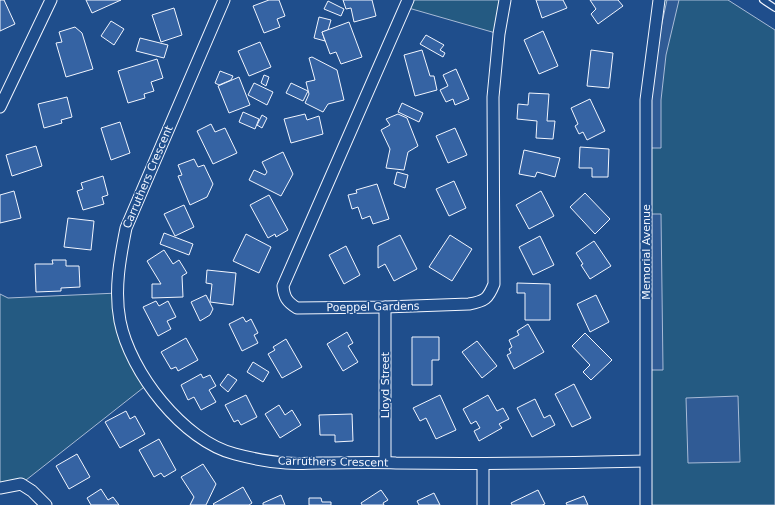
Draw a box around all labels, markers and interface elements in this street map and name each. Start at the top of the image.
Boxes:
street label: Carruthers Crescent [120,123,176,230]
street label: Memorial Avenue [640,204,653,300]
street label: Poeppel Gardens [326,300,420,314]
street label: Lloyd Street [379,351,392,418]
street label: Carruthers Crescent [278,455,389,469]

